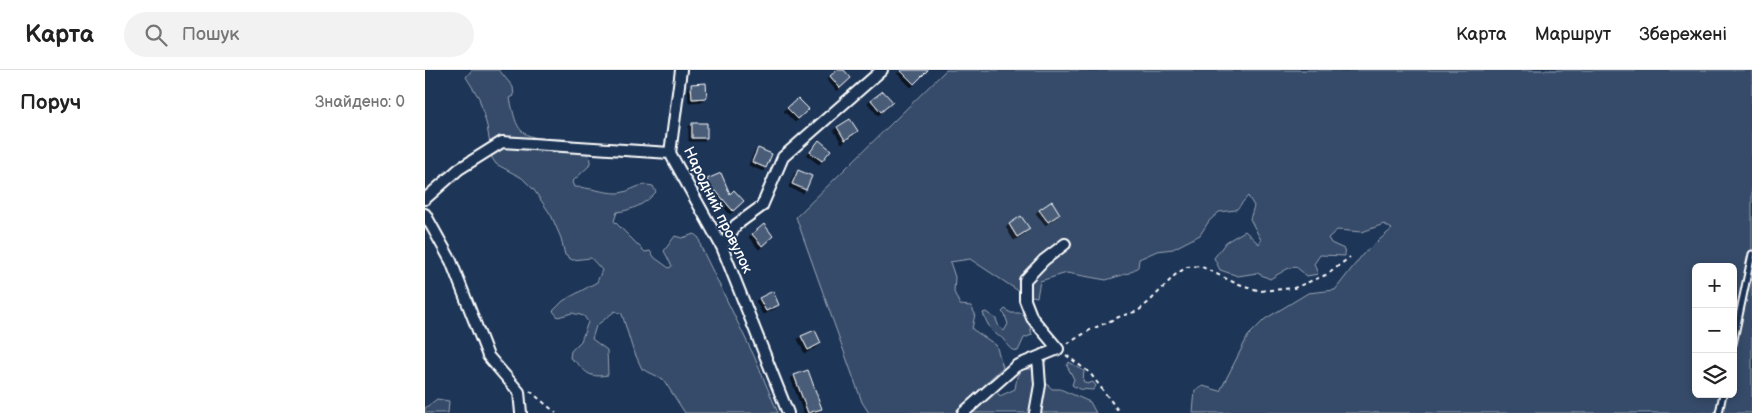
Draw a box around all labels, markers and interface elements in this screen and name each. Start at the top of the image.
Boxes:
search box [124,12,474,57]
text: Карта [25,20,94,49]
icon: search [142,21,170,49]
text: Пошук [182,23,239,46]
text: Карта [1456,24,1507,45]
text: Маршрут [1535,24,1611,45]
text: Збережені [1639,24,1727,45]
text: Поруч [20,90,81,115]
text: Знайдено: 0 [315,93,405,112]
street label: Народний провулок [679,144,757,276]
map controls [1692,263,1737,398]
button: + [1692,263,1737,308]
button: − [1692,308,1737,353]
button: layers [1692,353,1737,398]

